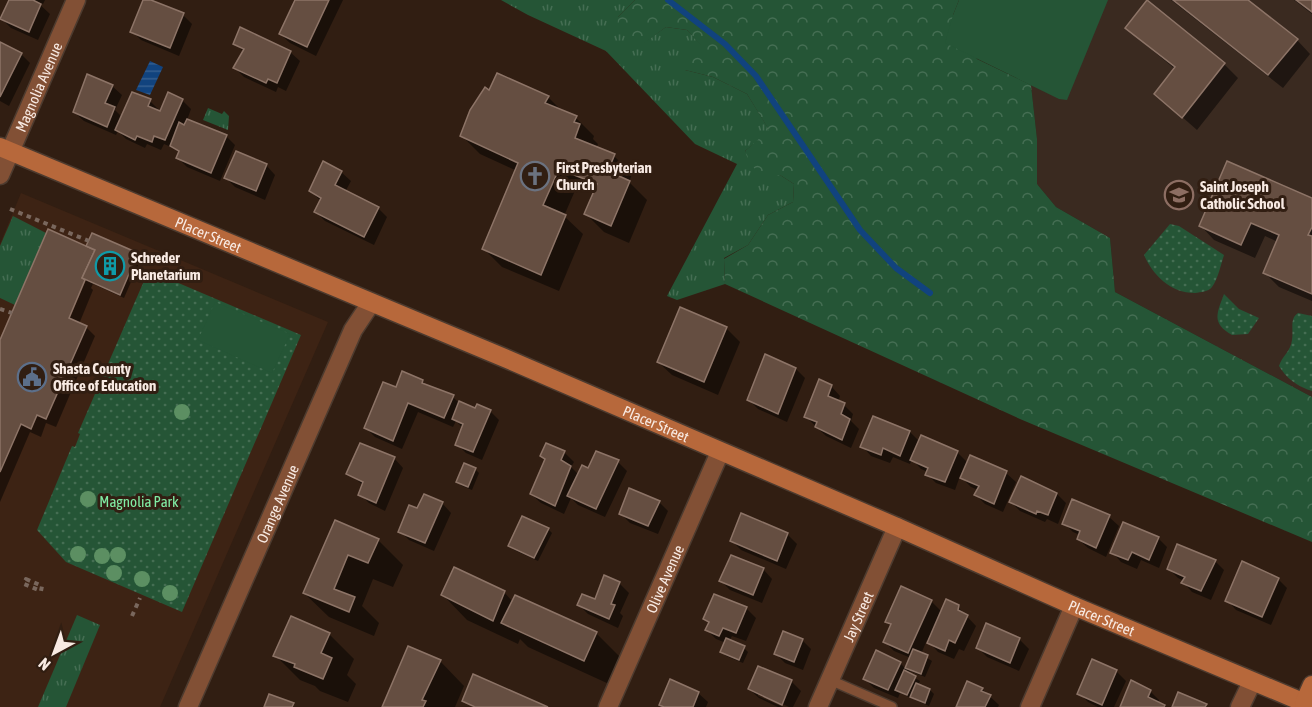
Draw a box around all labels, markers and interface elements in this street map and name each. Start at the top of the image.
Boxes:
street label: Magnolia Avenue [11,39,65,134]
place label: First Presbyterian Church [556,159,652,193]
church icon: First Presbyterian Church [519,160,551,192]
place label: Saint Joseph Catholic School [1200,178,1286,212]
school or university icon: Saint Joseph Catholic School [1163,179,1195,211]
street label: Placer Street [173,213,244,256]
place label: Schreder Planetarium [131,249,201,283]
building icon: Schreder Planetarium [94,250,126,282]
place label: Shasta County Office of Education [53,360,156,394]
public building icon: Shasta County Office of Education [16,361,48,393]
street label: Placer Street [621,402,692,445]
street label: Orange Avenue [252,462,302,545]
park label: Magnolia Park [99,493,179,510]
street label: Olive Avenue [642,542,687,615]
street label: Jay Street [839,589,876,644]
street label: Placer Street [1066,596,1137,639]
north arrow [24,623,84,683]
text: N [35,654,54,674]

